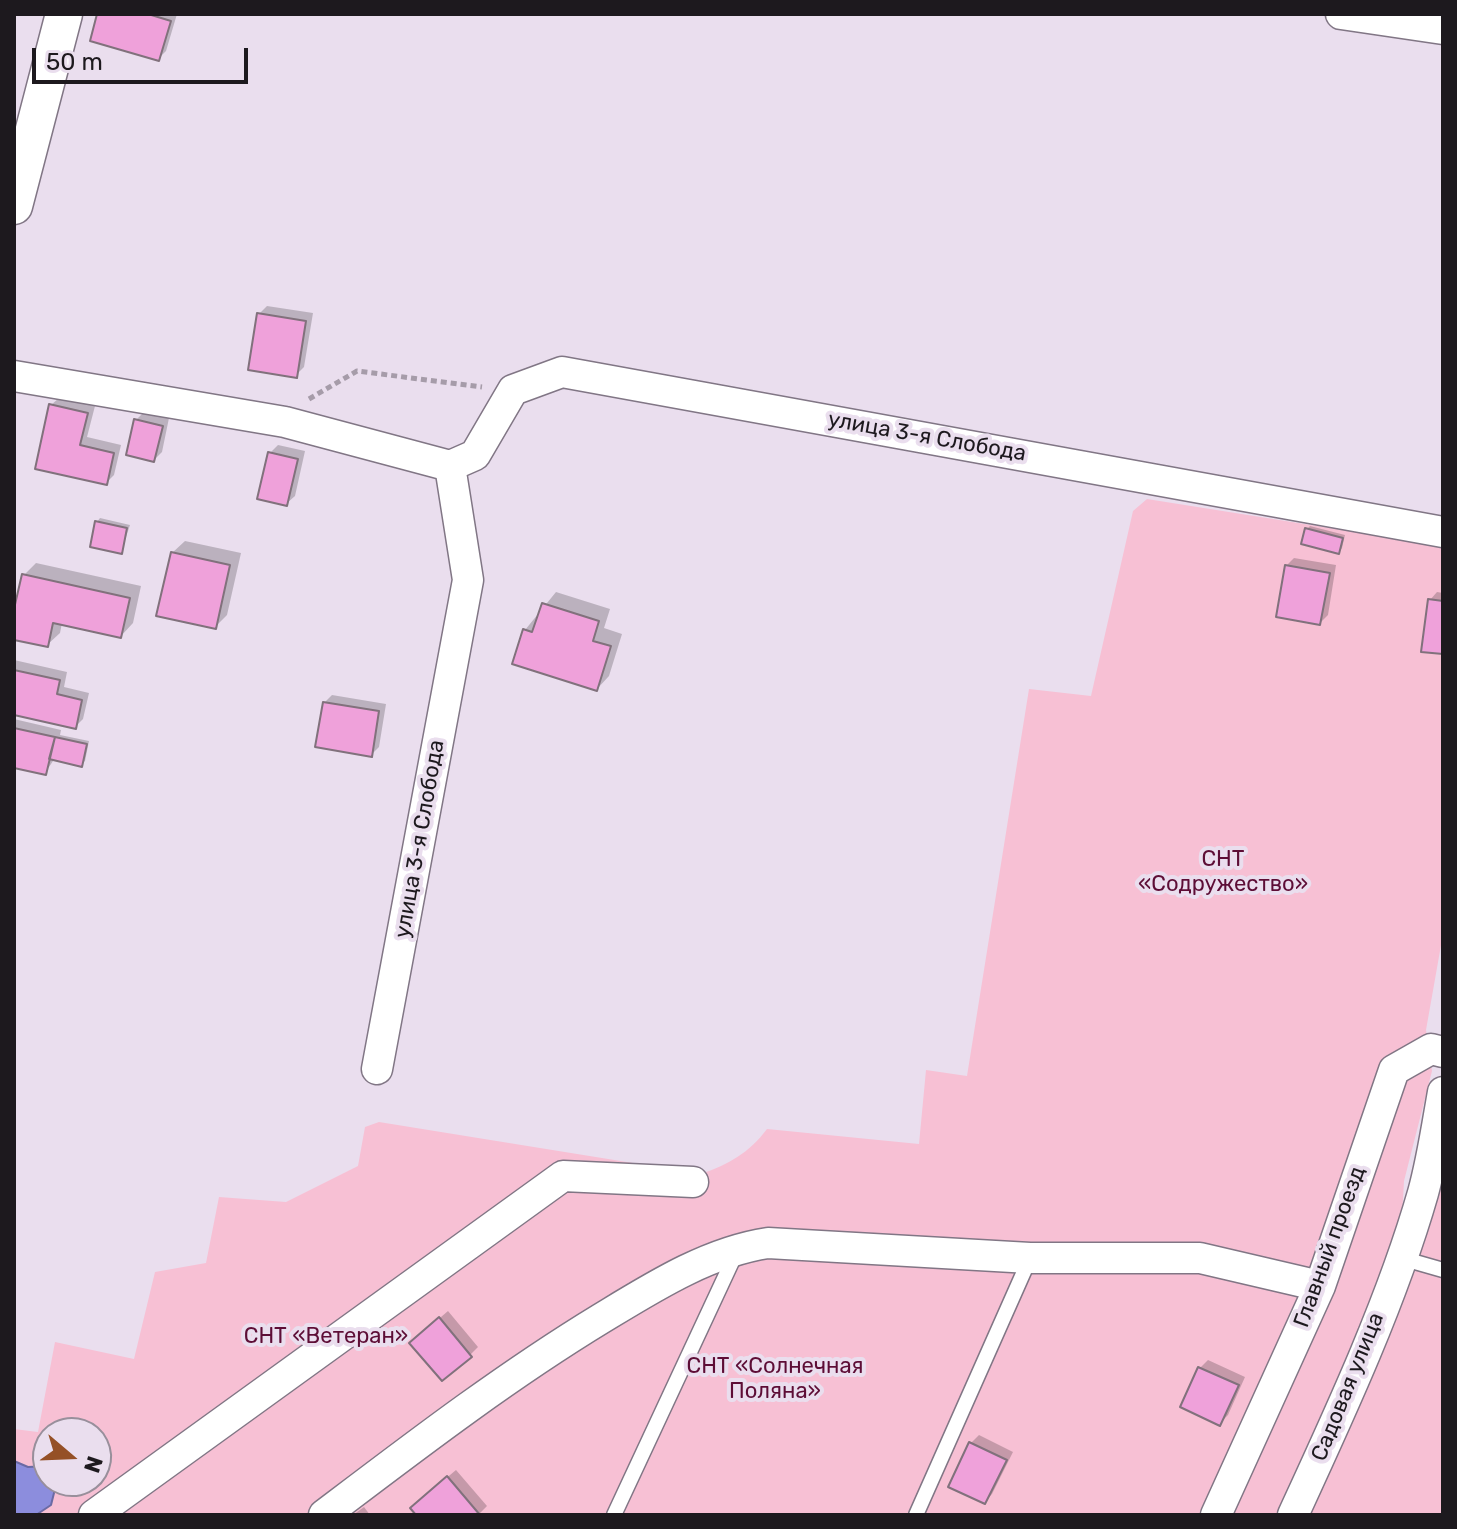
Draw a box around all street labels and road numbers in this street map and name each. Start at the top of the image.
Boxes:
street label: улица 3-я Слобода [826,407,1028,467]
street label: улица 3-я Слобода [390,738,450,940]
street label: Главный проезд [1289,1163,1371,1331]
street label: Садовая улица [1306,1309,1390,1465]

